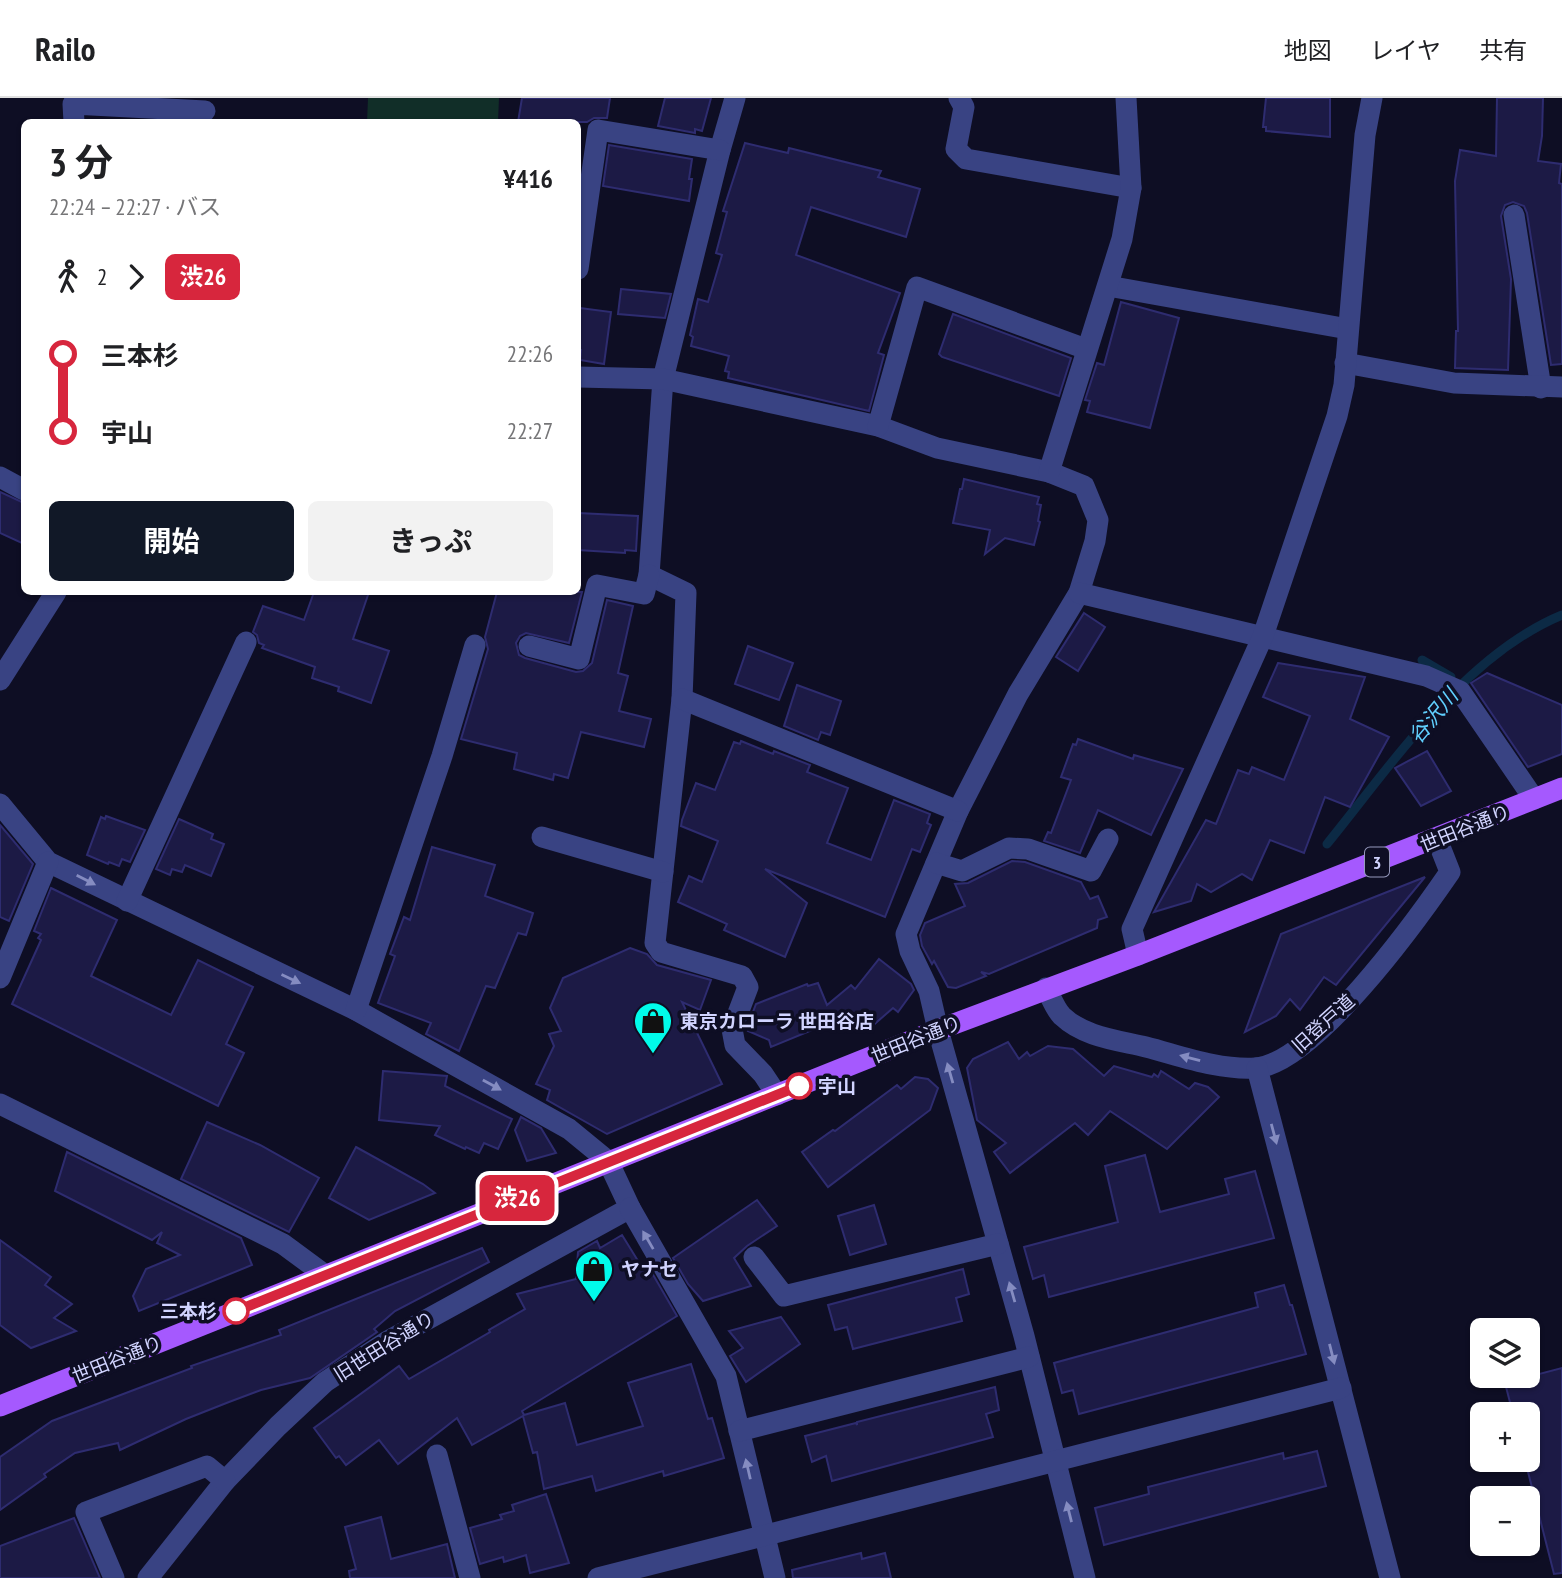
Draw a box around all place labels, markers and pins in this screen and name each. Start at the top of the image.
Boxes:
shop icon: 東京カローラ 世田谷店 [632,1000,674,1055]
place label: 東京カローラ 世田谷店 [680,1009,874,1033]
marker: 宇山 [786,1073,812,1099]
place label: 宇山 [818,1074,856,1098]
shop icon: ヤナセ [573,1248,615,1303]
place label: ヤナセ [621,1257,678,1281]
marker: 三本杉 [223,1298,249,1324]
place label: 三本杉 [160,1299,217,1323]

